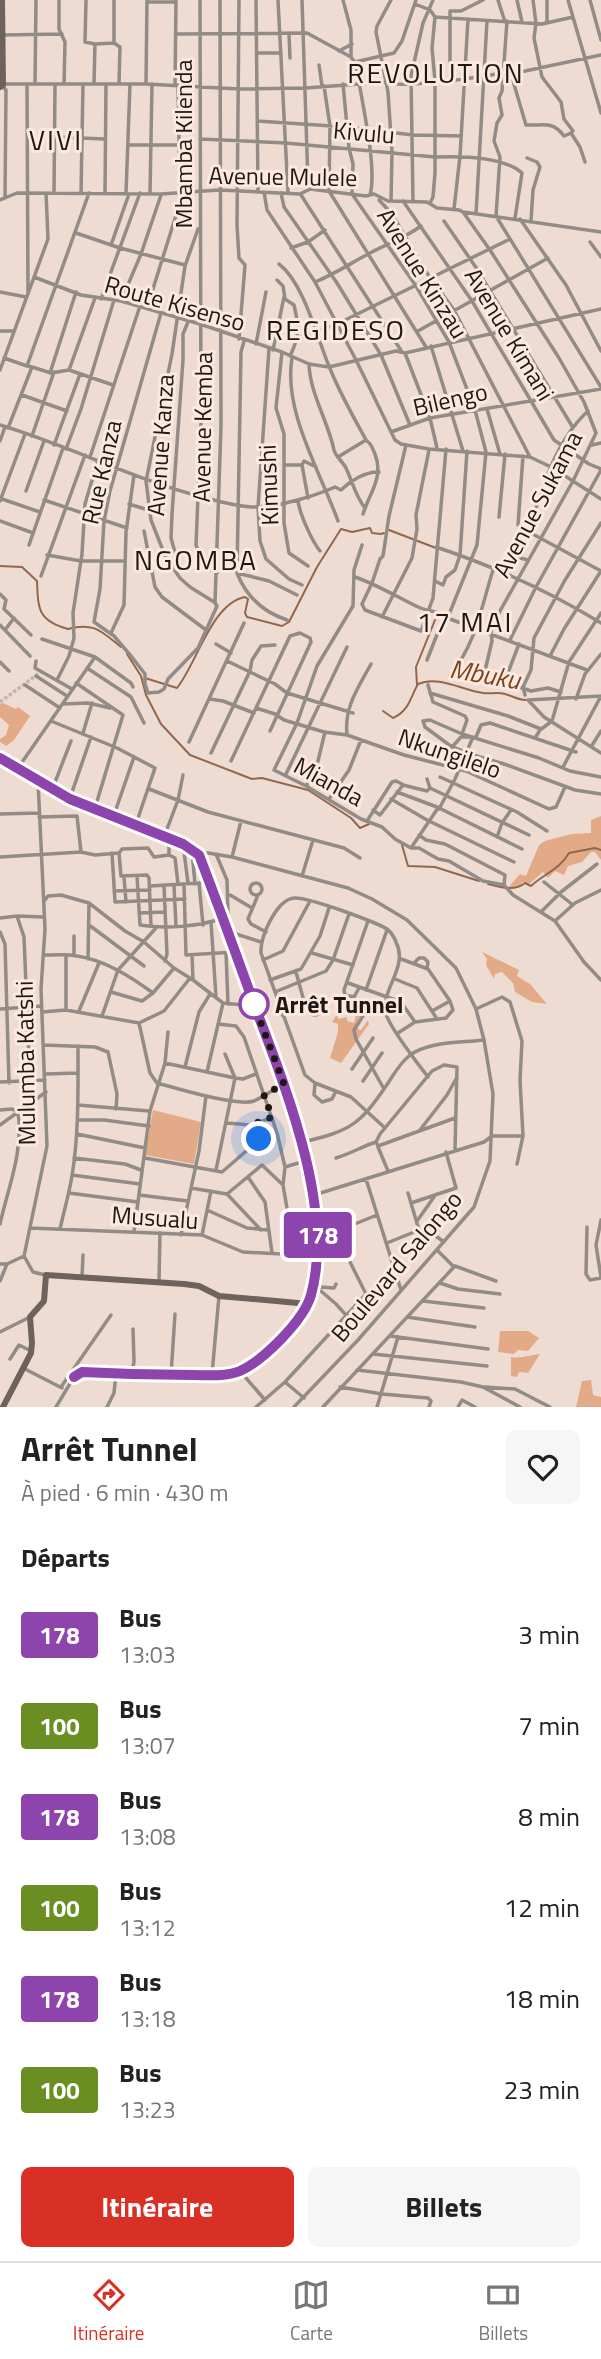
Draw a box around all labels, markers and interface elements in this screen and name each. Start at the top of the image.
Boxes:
district label: REVOLUTION [347,51,525,94]
street label: Mbamba Kilenda [165,60,201,228]
street label: Kivulu [332,111,396,153]
district label: VIVI [29,118,83,161]
street label: Avenue Mulele [208,157,358,195]
street label: Avenue Kinzau [369,201,477,345]
street label: Avenue Kimani [456,261,564,407]
street label: Route Kisenso [100,266,250,340]
district label: REGIDESO [266,308,406,351]
street label: Avenue Kemba [183,351,221,503]
street label: Avenue Kanza [137,373,183,517]
street label: Bilengo [409,373,491,425]
street label: Rue Kanza [71,416,131,528]
street label: Avenue Sukama [483,424,591,584]
street label: Kimushi [249,444,287,526]
district label: NGOMBA [134,538,258,581]
district label: 17 MAI [417,600,513,643]
water label: Mbuku [447,649,525,700]
street label: Nkungilelo [394,719,506,787]
street label: Mianda [287,747,371,815]
street label: Mulumba Katshi [6,980,44,1146]
place label: Arrêt Tunnel [275,986,403,1022]
marker: Arrêt Tunnel [239,989,269,1019]
your location [241,1121,276,1156]
street label: Boulevard Salongo [322,1182,470,1350]
street label: Musualu [110,1196,200,1238]
line badge: 178 [278,1212,358,1258]
text: 178 [298,1217,338,1253]
text: Arrêt Tunnel [21,1424,198,1474]
button: heart [506,1430,580,1504]
text: À pied · 6 min · 430 m [21,1475,228,1510]
text: Départs [21,1538,110,1577]
text: Bus [119,1598,161,1637]
text: 3 min [518,1615,580,1654]
text: 178 [39,1617,80,1653]
text: 13:03 [119,1637,176,1672]
text: Bus [119,1689,161,1728]
text: 7 min [518,1706,580,1745]
text: 100 [39,1708,80,1744]
text: 13:07 [119,1728,176,1763]
text: Bus [119,1780,161,1819]
text: 8 min [518,1797,580,1836]
text: 178 [39,1799,80,1835]
text: 13:08 [119,1819,176,1854]
text: Bus [119,1871,161,1910]
text: 12 min [504,1888,580,1927]
text: 100 [39,1890,80,1926]
text: 13:12 [119,1910,176,1945]
text: Bus [119,1962,161,2001]
text: 18 min [504,1979,580,2018]
text: 178 [39,1981,80,2017]
text: 13:18 [119,2001,176,2036]
text: Bus [119,2053,161,2092]
text: 23 min [504,2070,580,2109]
text: 100 [39,2072,80,2108]
text: 13:23 [119,2092,176,2127]
button: Itinéraire [21,2167,294,2247]
button: Billets [308,2167,580,2247]
tab: Itinéraire [73,2276,144,2347]
tab: Carte [290,2276,333,2347]
tab: Billets [478,2276,528,2347]

